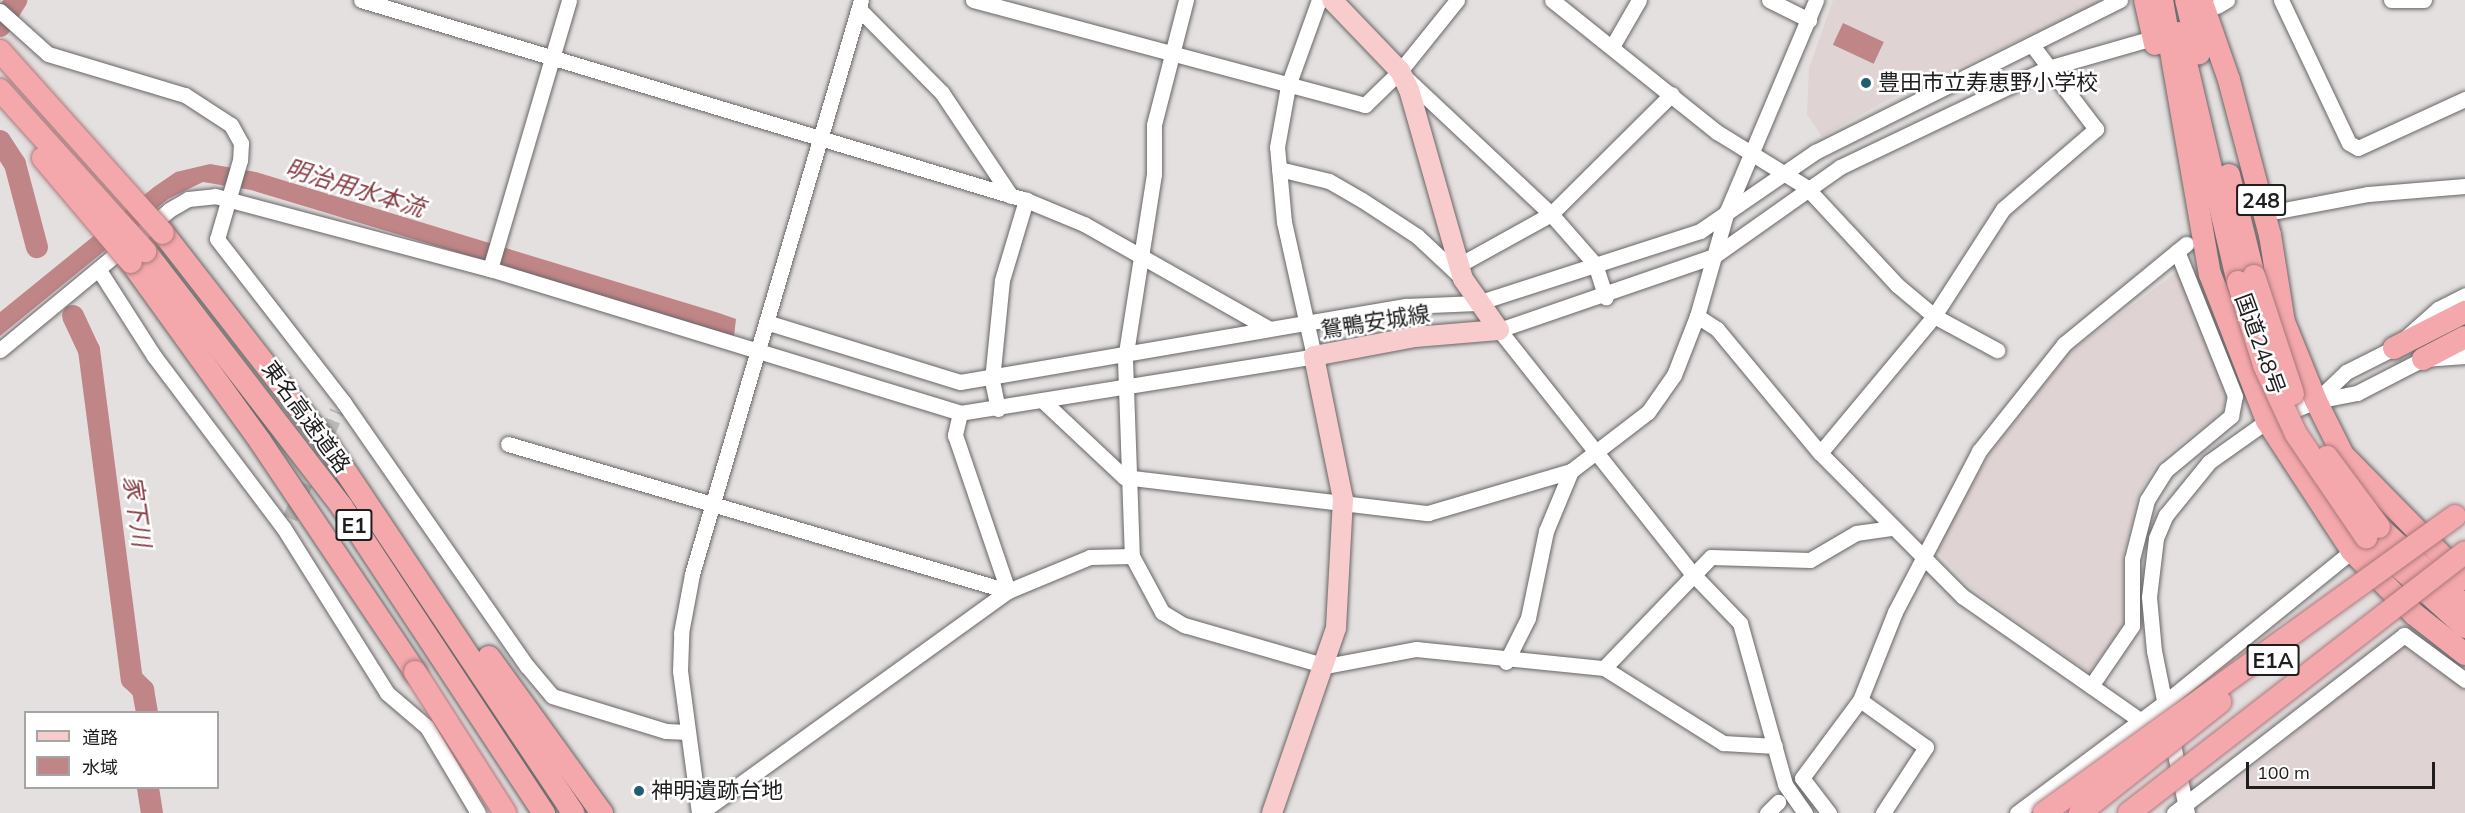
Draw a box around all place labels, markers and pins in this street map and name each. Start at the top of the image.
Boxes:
place label: 豊田市立寿恵野小学校 [1878,70,2098,96]
marker: 豊田市立寿恵野小学校 [1859,76,1873,90]
place label: 神明遺跡台地 [651,778,783,804]
marker: 神明遺跡台地 [632,784,646,798]

